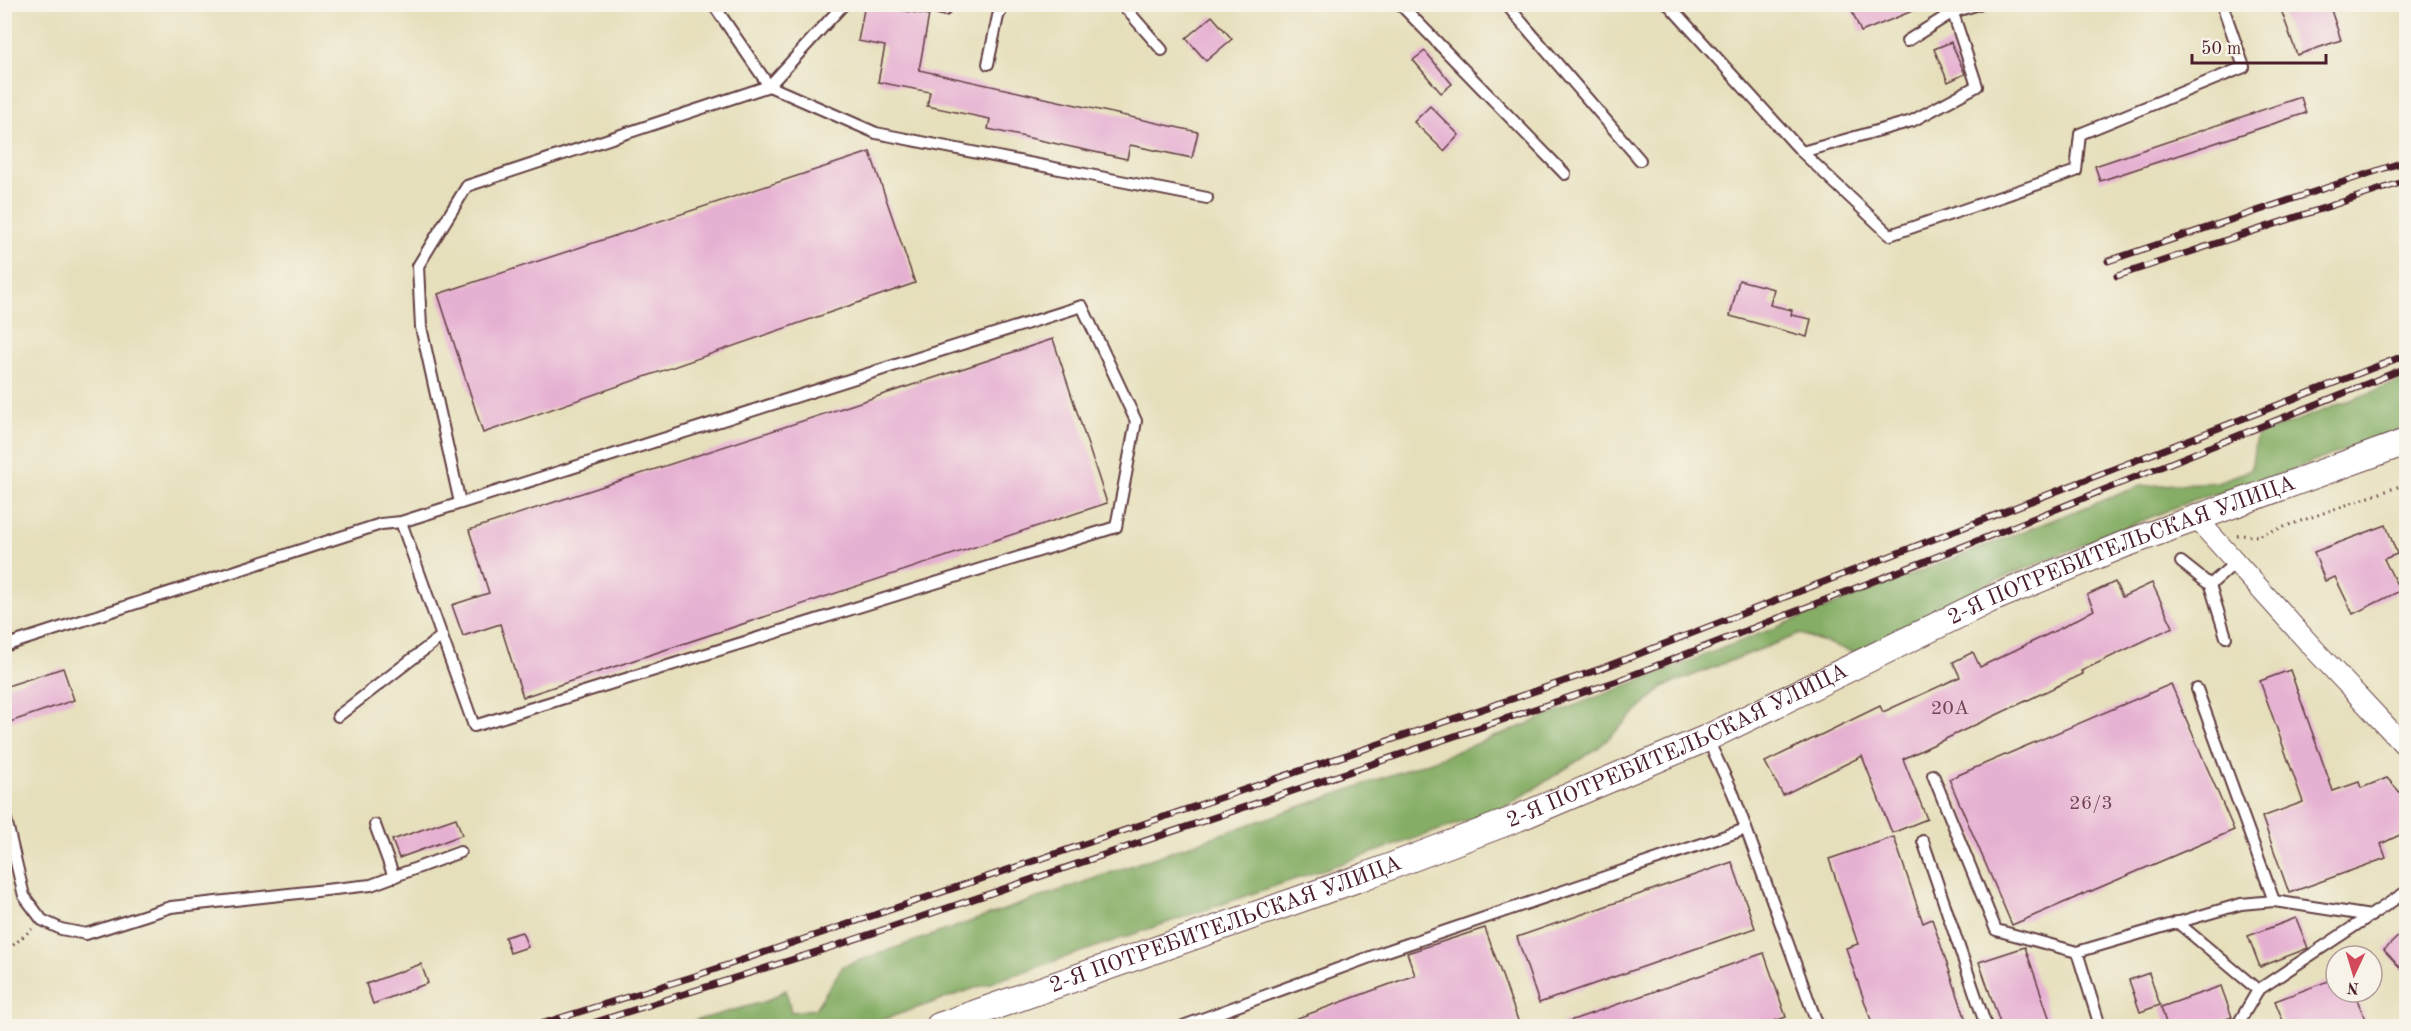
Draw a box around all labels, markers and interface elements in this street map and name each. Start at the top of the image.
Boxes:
scale bar [2192,27,2326,65]
text: 50 m [2201,40,2241,58]
street label: 2-Я ПОТРЕБИТЕЛЬСКАЯ УЛИЦА [1944,472,2298,629]
street label: 2-Я ПОТРЕБИТЕЛЬСКАЯ УЛИЦА [1504,660,1851,832]
house number: 20А [1931,699,1969,719]
house number: 26/3 [2069,794,2113,814]
street label: 2-Я ПОТРЕБИТЕЛЬСКАЯ УЛИЦА [1047,852,1405,997]
north arrow [2324,944,2384,1004]
text: N [2346,979,2360,995]

